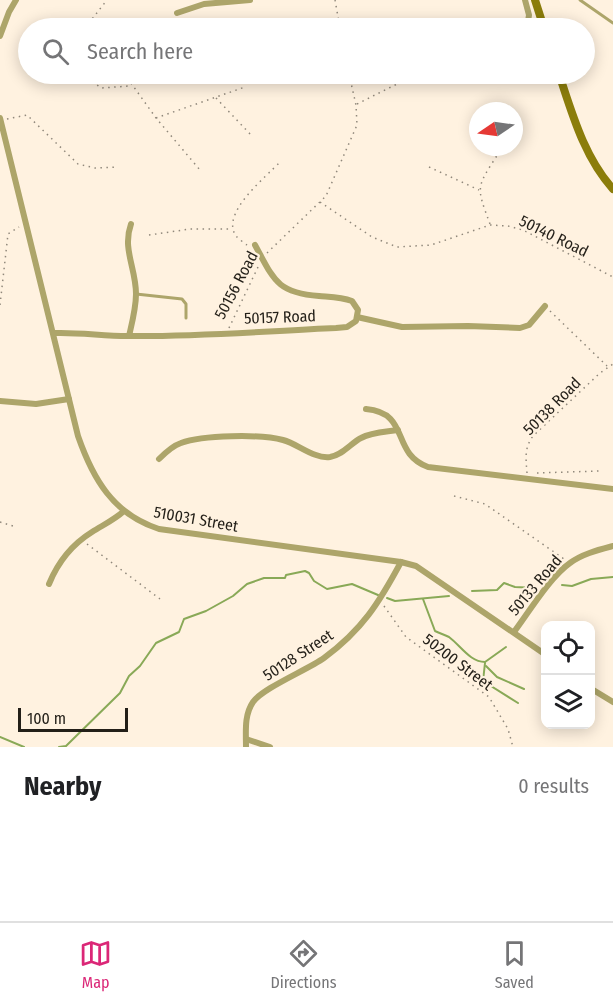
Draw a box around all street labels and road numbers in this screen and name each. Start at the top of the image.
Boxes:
street label: 50140 Road [516,211,592,261]
street label: 50156 Road [210,248,262,322]
street label: 50157 Road [244,306,316,328]
street label: 50138 Road [519,373,585,439]
street label: 510031 Street [152,502,240,536]
street label: 50133 Road [504,551,566,619]
street label: 50128 Street [259,625,337,685]
street label: 50200 Street [419,630,497,695]

